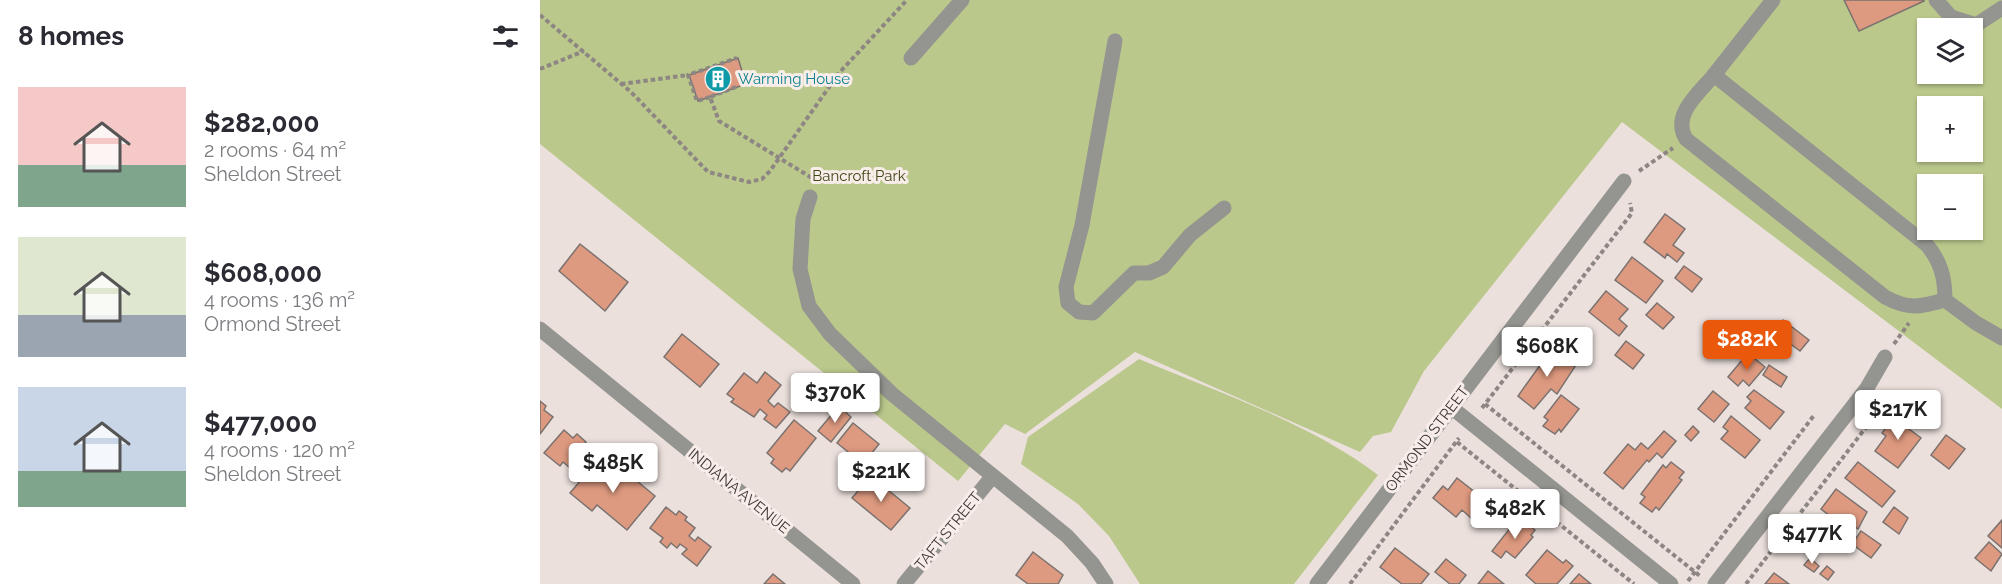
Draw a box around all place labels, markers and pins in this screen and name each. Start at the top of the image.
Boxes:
building icon: Warming House [703,64,733,94]
place label: Warming House [738,70,850,88]
pin: $282K [1705,320,1789,371]
pin: $608K [1505,327,1589,378]
pin: $370K [793,373,877,424]
pin: $217K [1856,390,1940,441]
pin: $485K [571,443,655,494]
pin: $221K [839,452,923,503]
pin: $482K [1473,489,1557,540]
pin: $477K [1770,514,1854,565]

